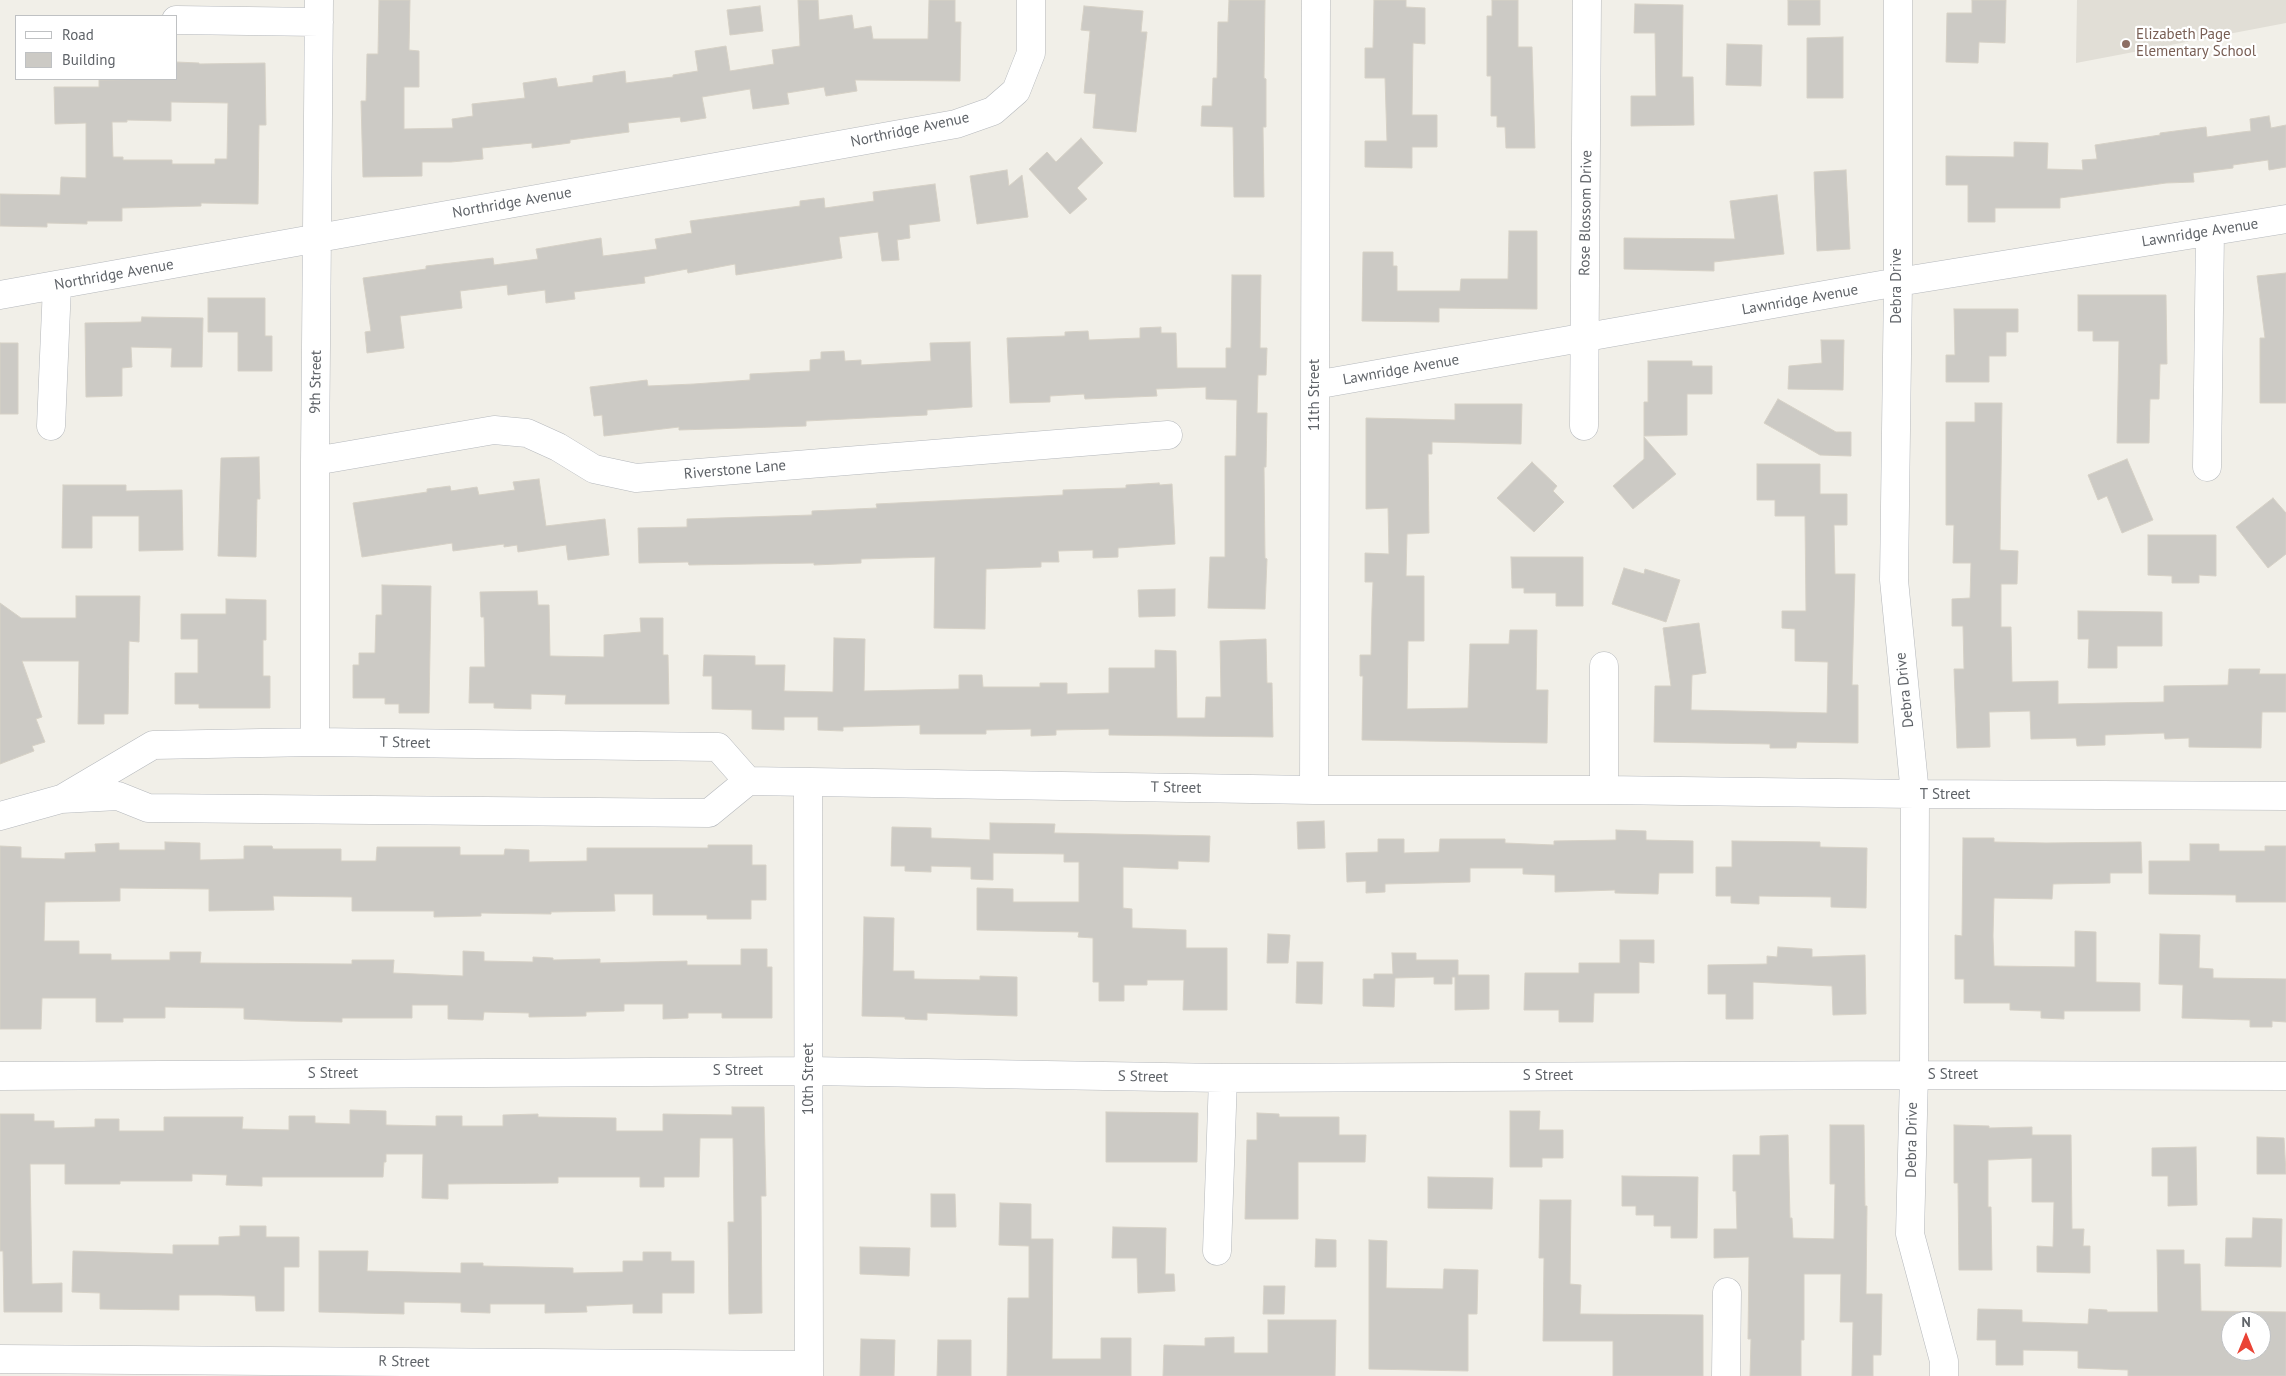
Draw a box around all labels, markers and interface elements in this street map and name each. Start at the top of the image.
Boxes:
legend [15,15,178,80]
text: Road [62,25,94,44]
place label: Elizabeth Page Elementary School [2136,26,2256,61]
marker: Elizabeth Page Elementary School [2120,38,2132,50]
text: Building [62,50,116,69]
street label: Northridge Avenue [849,109,971,151]
street label: Rose Blossom Drive [1576,150,1596,276]
street label: Northridge Avenue [451,184,573,222]
street label: Lawnridge Avenue [2140,215,2260,251]
street label: Debra Drive [1888,248,1906,324]
street label: Northridge Avenue [53,256,175,294]
street label: Lawnridge Avenue [1740,281,1860,319]
street label: 9th Street [306,350,326,414]
street label: Lawnridge Avenue [1341,351,1461,389]
street label: 11th Street [1306,359,1324,431]
street label: Riverstone Lane [683,457,787,483]
street label: Debra Drive [1892,651,1918,729]
street label: T Street [380,734,430,752]
street label: T Street [1151,779,1201,797]
street label: T Street [1920,786,1970,804]
street label: 10th Street [800,1043,818,1115]
street label: S Street [713,1062,763,1080]
street label: S Street [308,1065,358,1083]
street label: S Street [1928,1066,1978,1084]
street label: S Street [1523,1067,1573,1085]
street label: S Street [1118,1068,1168,1086]
street label: Debra Drive [1902,1102,1922,1178]
north arrow [2221,1311,2271,1361]
text: N [2241,1313,2251,1331]
street label: R Street [378,1353,430,1371]

